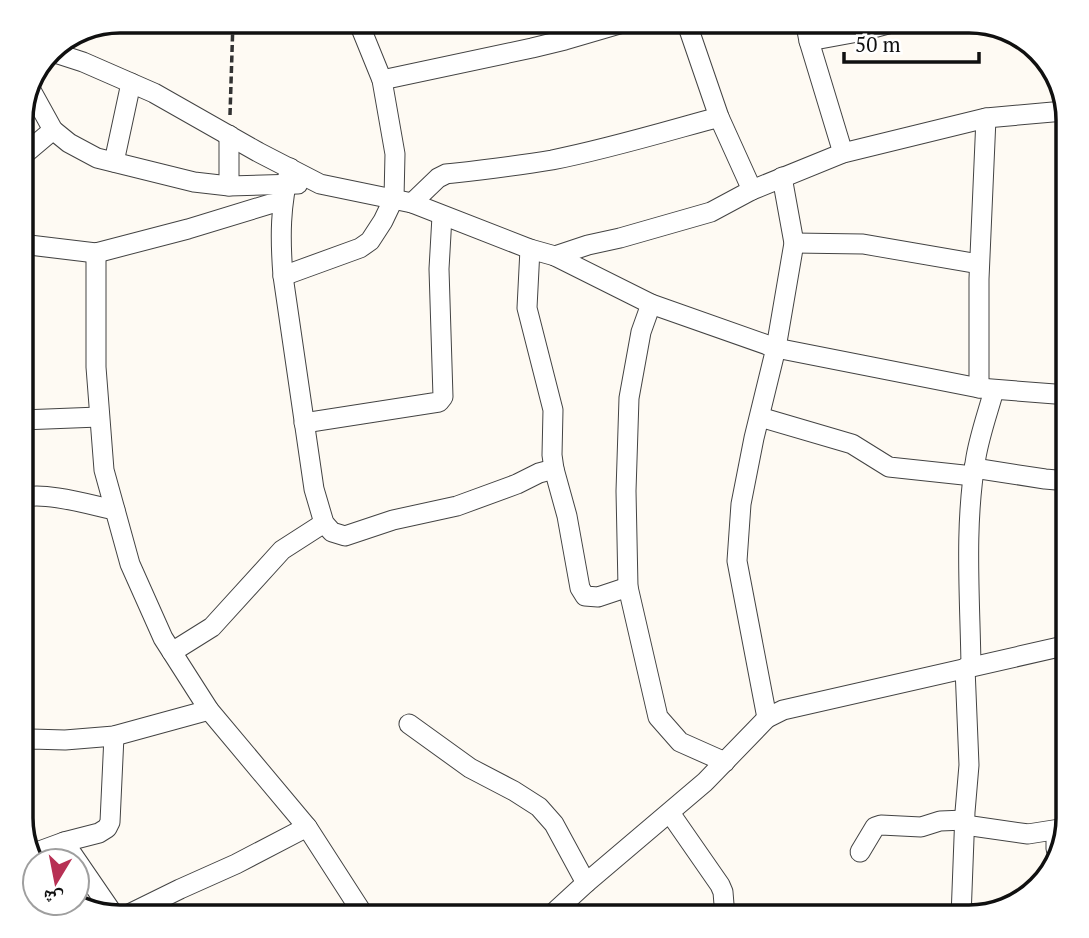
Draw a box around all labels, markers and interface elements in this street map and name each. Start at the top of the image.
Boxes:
scale bar [844,21,979,65]
text: 50 m [855,30,901,58]
north arrow [21,847,91,917]
text: ش [41,885,65,913]

